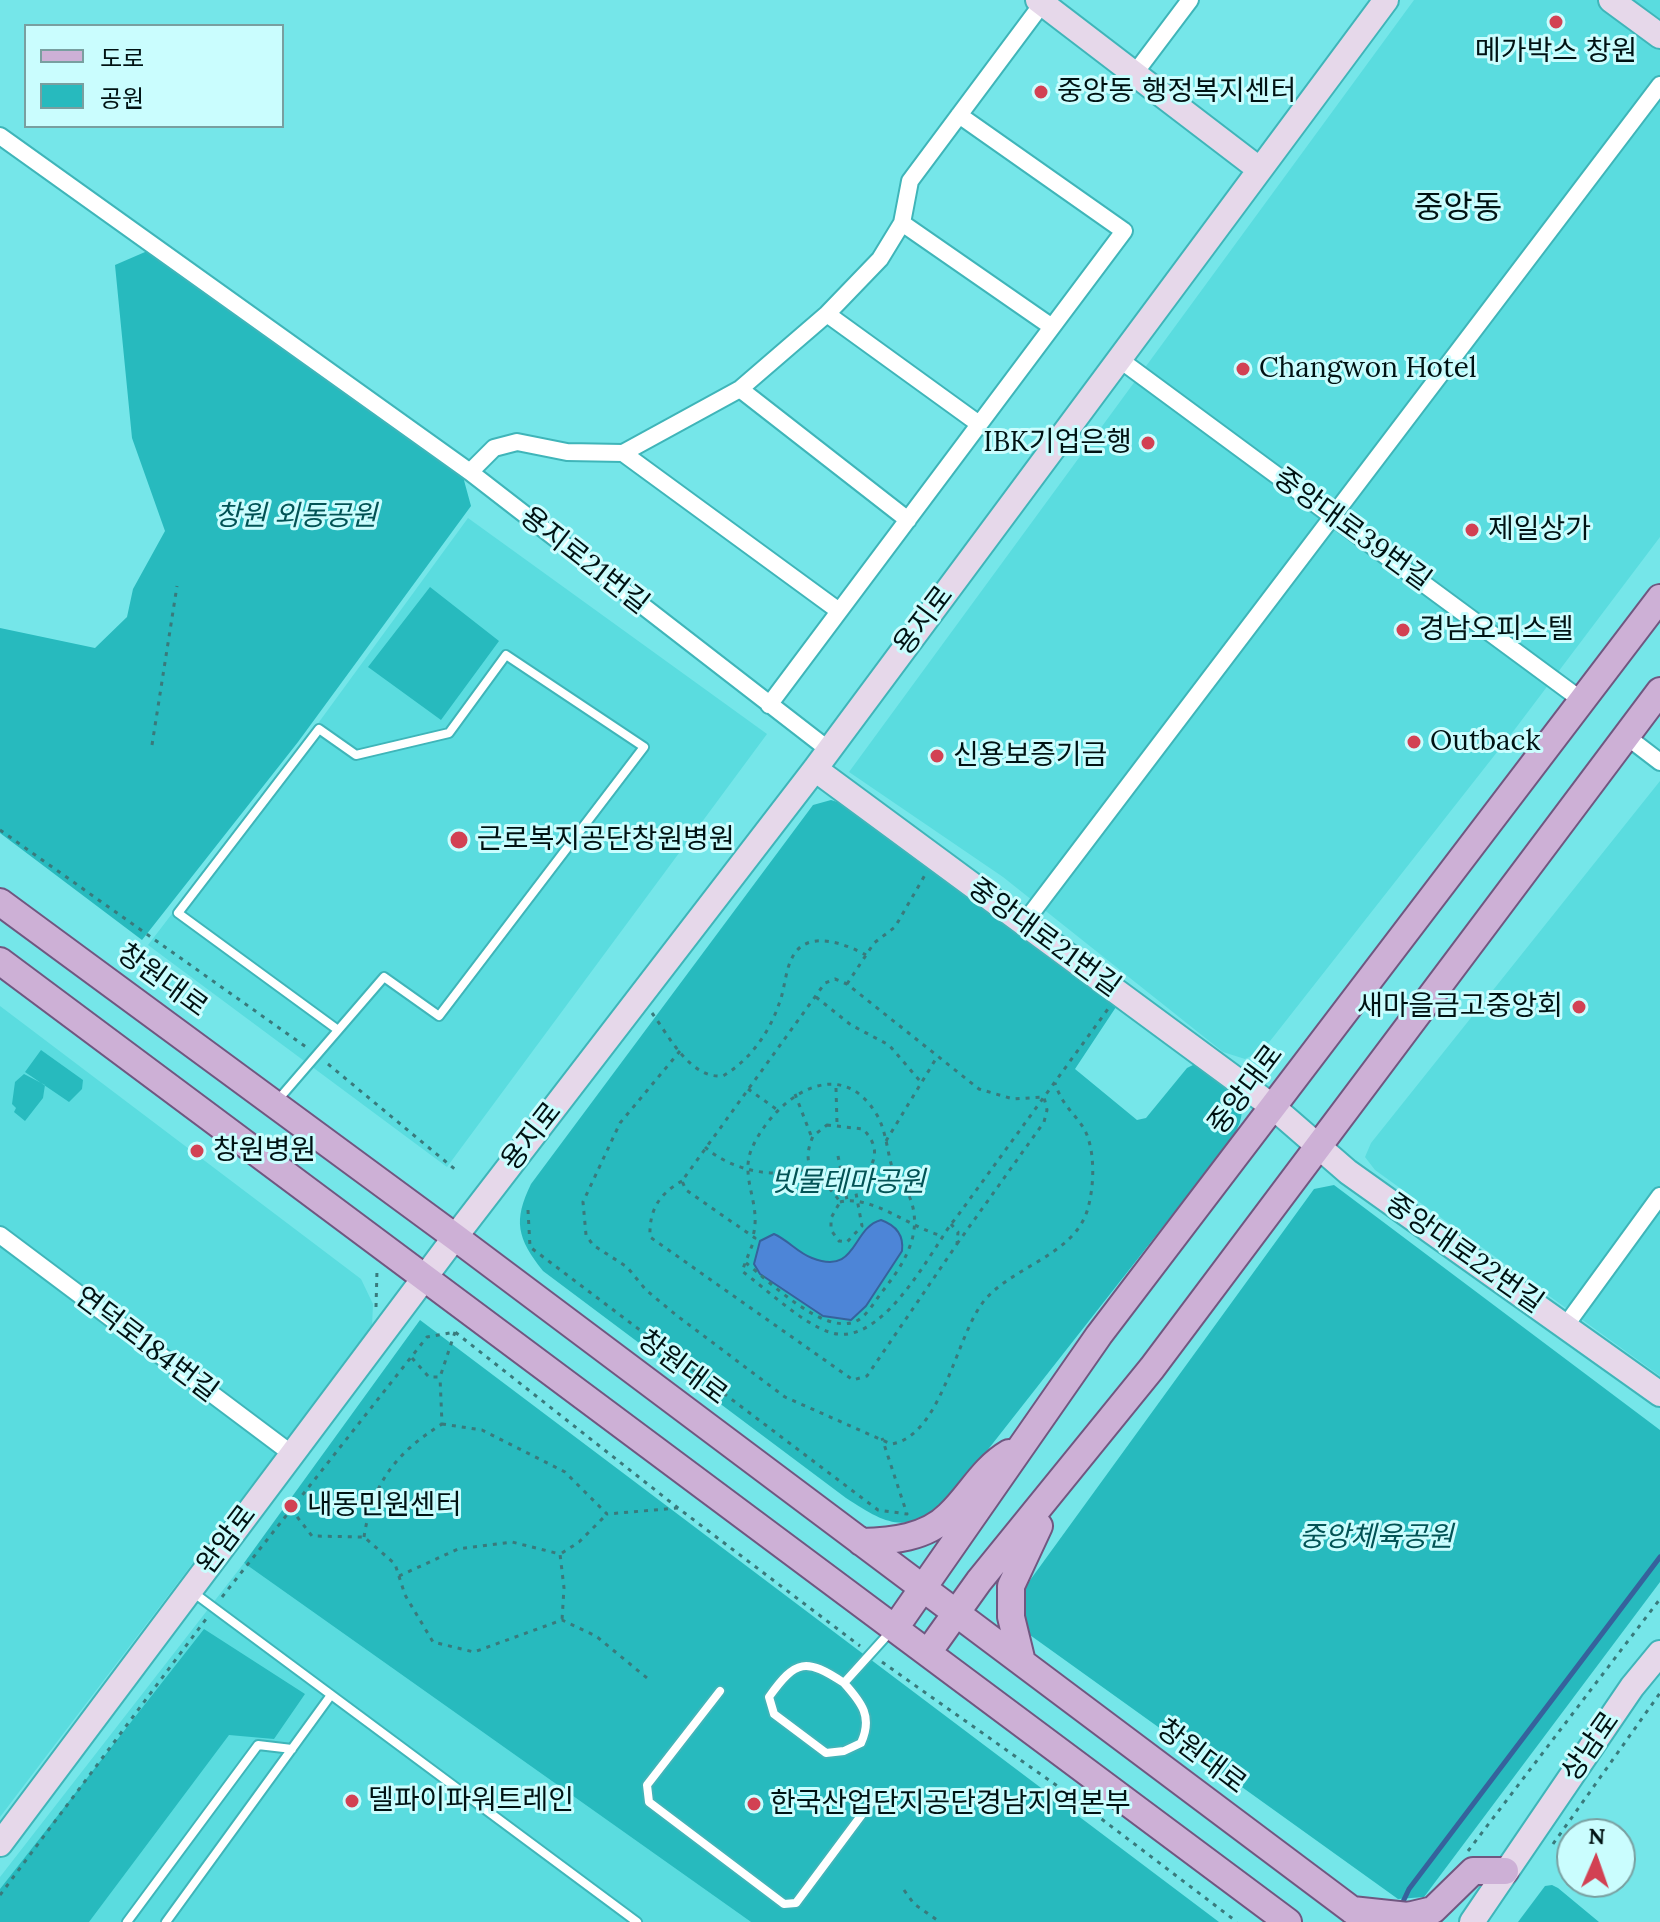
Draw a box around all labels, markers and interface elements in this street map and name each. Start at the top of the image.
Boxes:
marker: 메가박스 창원 [1547,13,1565,31]
legend [24,24,284,128]
place label: 메가박스 창원 [1475,35,1637,69]
text: 도로 [100,43,144,74]
place label: 중앙동 행정복지센터 [1057,75,1296,109]
text: 공원 [100,83,144,114]
marker: 중앙동 행정복지센터 [1032,83,1050,101]
district label: 중앙동 [1414,190,1502,228]
place label: Changwon Hotel [1259,352,1477,386]
marker: Changwon Hotel [1234,360,1252,378]
place label: IBK기업은행 [983,426,1132,460]
marker: IBK기업은행 [1139,434,1157,452]
street label: 중앙대로39번길 [1267,462,1437,598]
park label: 창원 외동공원 [215,500,377,534]
street label: 용지로21번길 [513,500,655,622]
place label: 제일상가 [1488,513,1591,547]
marker: 제일상가 [1463,521,1481,539]
street label: 용지로 [887,580,961,662]
place label: 경남오피스텔 [1419,613,1574,647]
marker: 경남오피스텔 [1394,621,1412,639]
place label: Outback [1430,725,1540,759]
marker: Outback [1405,733,1423,751]
place label: 신용보증기금 [953,739,1108,773]
marker: 신용보증기금 [928,747,946,765]
place label: 근로복지공단창원병원 [477,823,735,857]
marker: 근로복지공단창원병원 [448,829,470,851]
street label: 중앙대로21번길 [961,872,1127,1004]
street label: 창원대로 [110,937,214,1025]
place label: 새마을금고중앙회 [1357,990,1563,1024]
marker: 새마을금고중앙회 [1570,998,1588,1016]
street label: 중앙대로 [1202,1039,1290,1141]
street label: 용지로 [495,1096,569,1178]
place label: 창원병원 [213,1134,316,1168]
marker: 창원병원 [188,1142,206,1160]
park label: 빗물테마공원 [771,1166,925,1200]
street label: 중앙대로22번길 [1379,1187,1549,1321]
street label: 연덕로184번길 [68,1280,224,1410]
street label: 창원대로 [631,1324,733,1412]
place label: 내동민원센터 [307,1489,462,1523]
marker: 내동민원센터 [282,1497,300,1515]
street label: 완암로 [190,1499,264,1581]
park label: 중앙체육공원 [1299,1521,1453,1555]
street label: 상남로 [1555,1706,1627,1788]
street label: 창원대로 [1150,1713,1252,1801]
place label: 델파이파워트레인 [368,1784,574,1818]
place label: 한국산업단지공단경남지역본부 [770,1787,1131,1821]
marker: 델파이파워트레인 [343,1792,361,1810]
marker: 한국산업단지공단경남지역본부 [745,1795,763,1813]
north arrow [1556,1818,1636,1898]
text: N [1588,1822,1606,1850]

